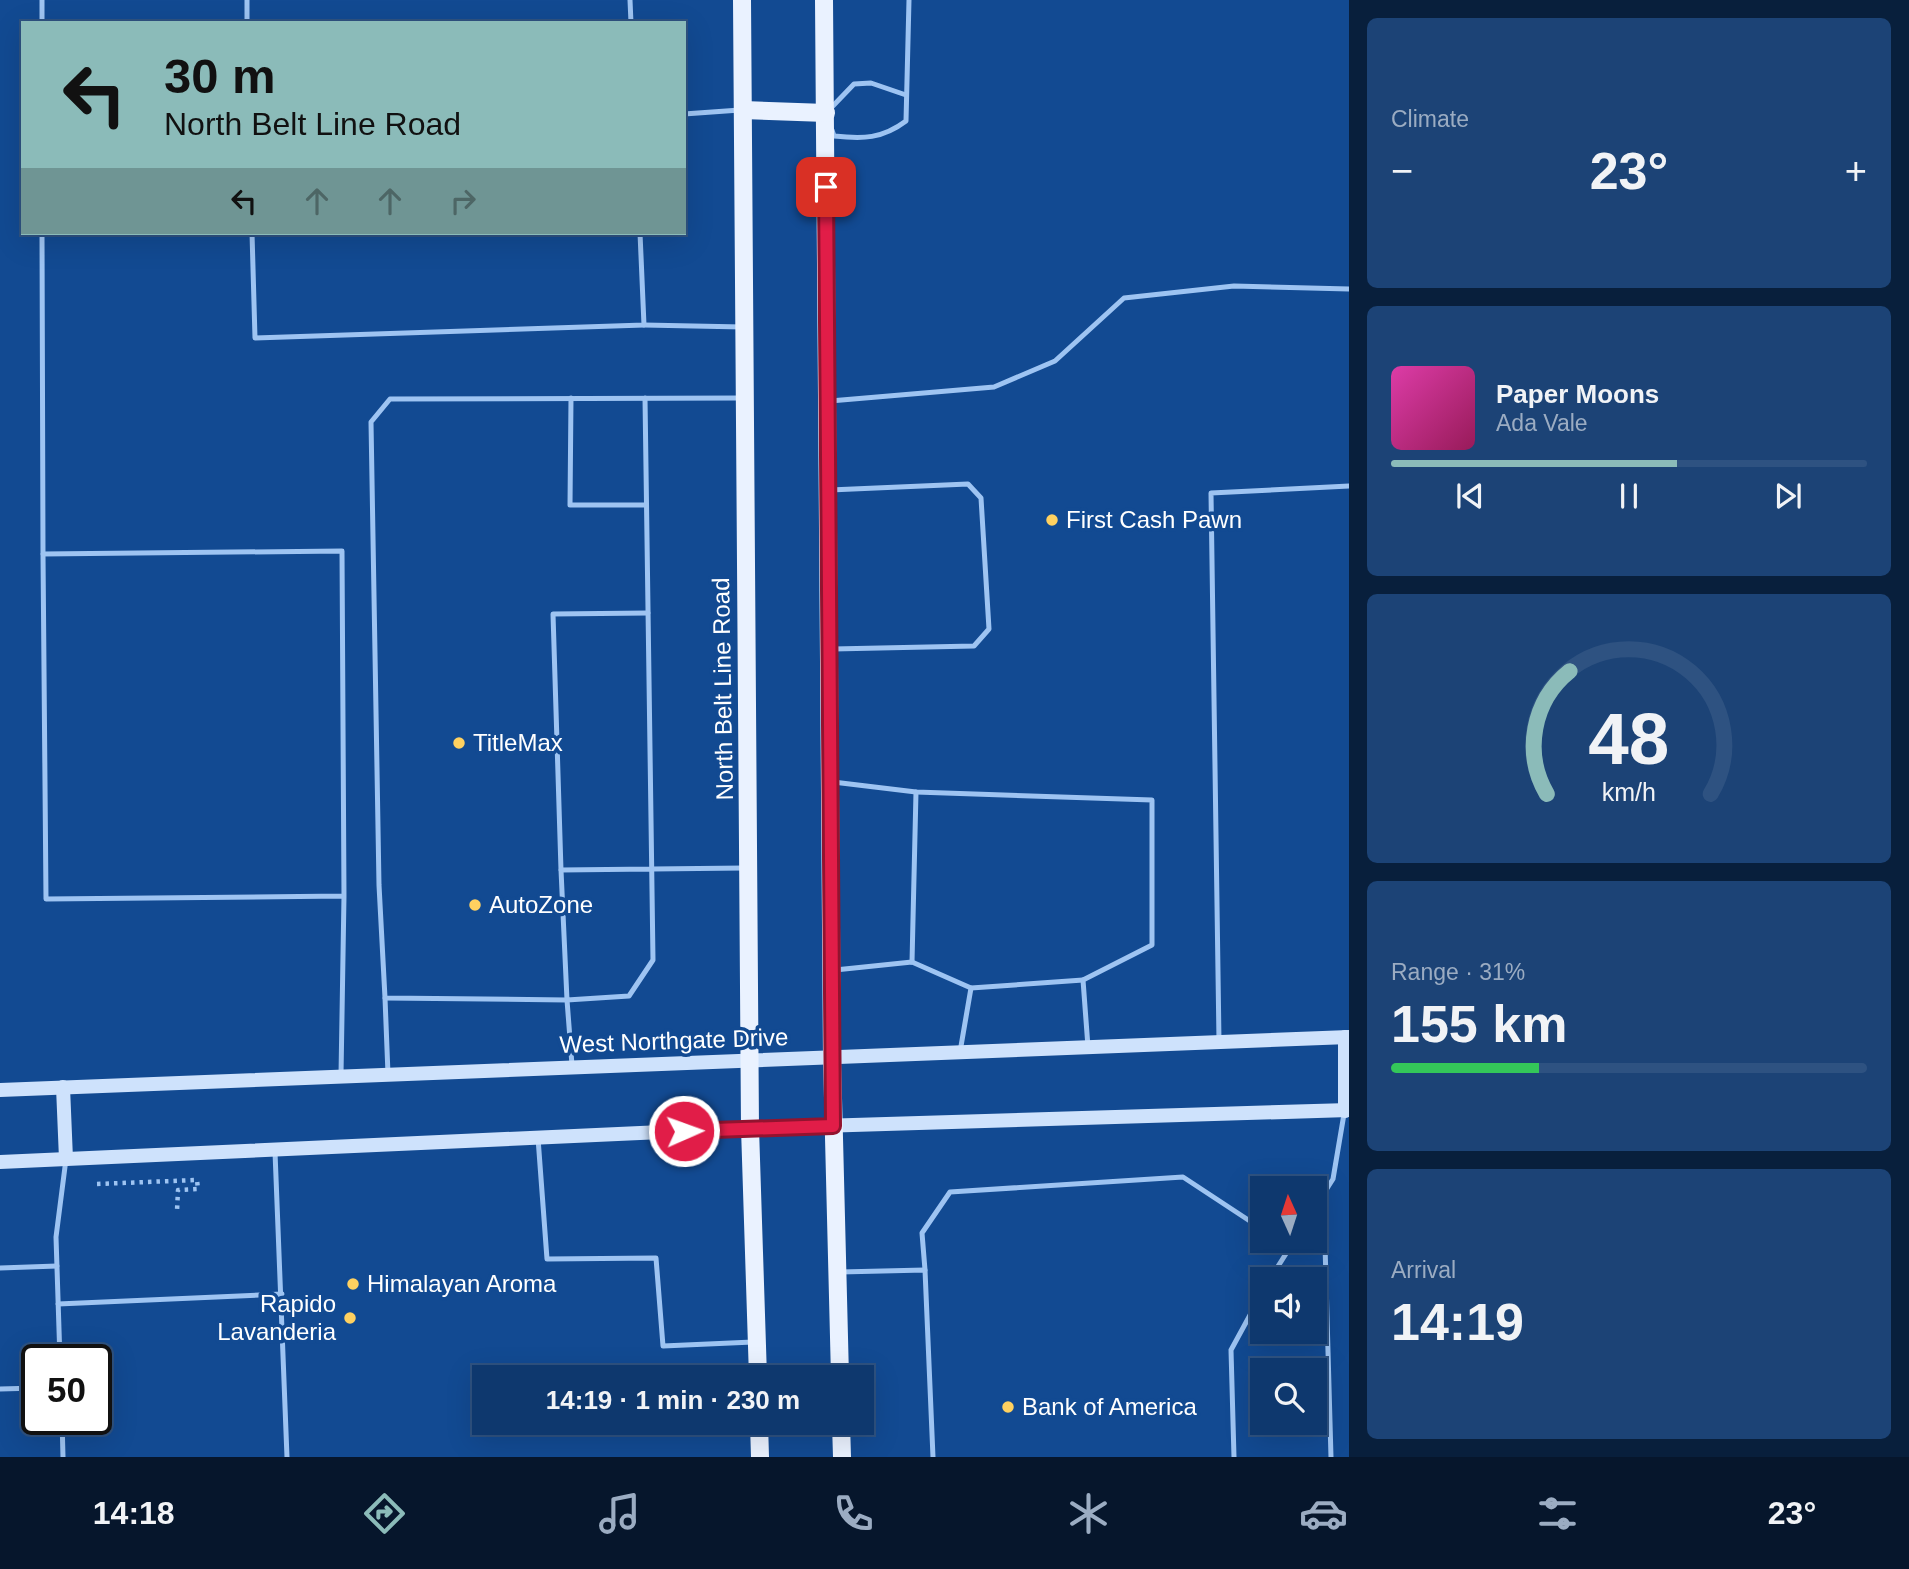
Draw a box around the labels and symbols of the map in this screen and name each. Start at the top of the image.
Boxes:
pin [796,157,856,217]
place label: First Cash Pawn [1066,506,1242,533]
marker: First Cash Pawn [1044,512,1060,528]
street label: North Belt Line Road [707,577,738,801]
place label: TitleMax [473,729,563,756]
marker: TitleMax [451,735,467,751]
place label: AutoZone [489,891,593,918]
marker: AutoZone [467,897,483,913]
street label: West Northgate Drive [559,1023,789,1058]
position arrow [647,1094,721,1168]
north arrow [1250,1176,1326,1253]
place label: Himalayan Aroma [367,1270,557,1297]
marker: Himalayan Aroma [345,1276,361,1292]
place label: Rapido Lavanderia [217,1290,337,1345]
marker: Rapido Lavanderia [342,1310,358,1326]
speed limit sign: 50 [21,1344,112,1435]
place label: Bank of America [1022,1393,1197,1420]
marker: Bank of America [1000,1399,1016,1415]

